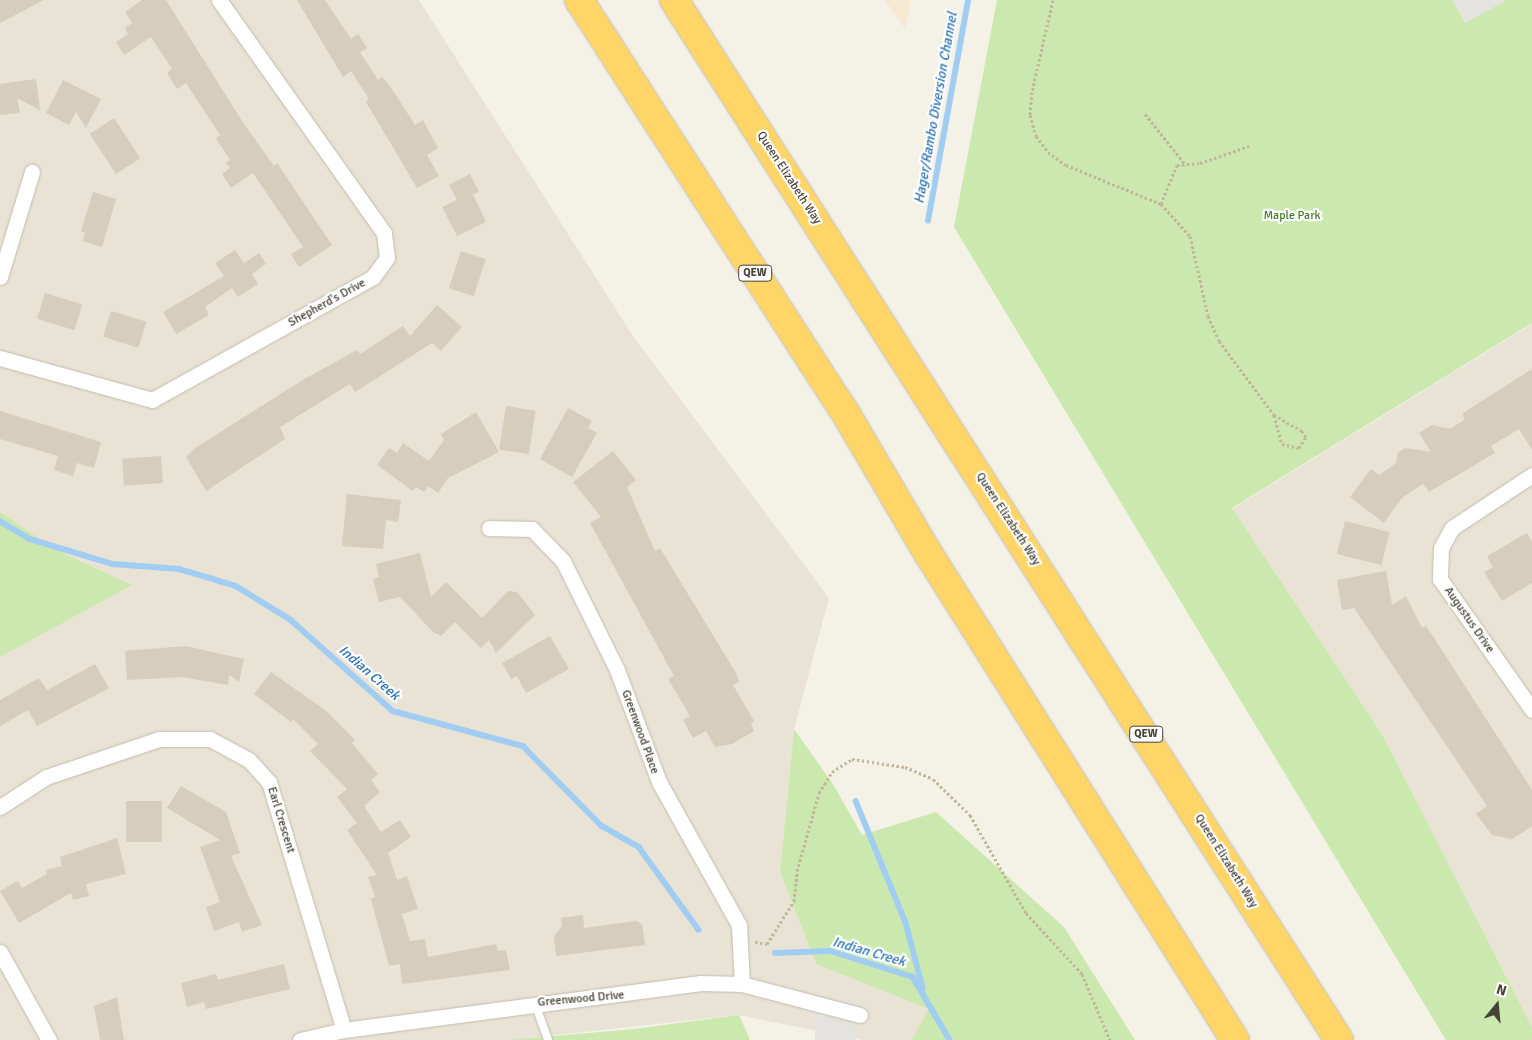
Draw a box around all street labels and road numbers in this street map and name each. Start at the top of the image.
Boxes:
street label: Queen Elizabeth Way [754,129,824,227]
road number: QEW [738,264,772,282]
street label: Shepherd's Drive [286,276,368,330]
street label: Queen Elizabeth Way [973,470,1043,568]
street label: Augustus Drive [1441,584,1497,656]
street label: Greenwood Place [618,688,662,776]
road number: QEW [1128,726,1164,742]
street label: Earl Crescent [264,785,298,855]
street label: Queen Elizabeth Way [1191,812,1261,910]
street label: Greenwood Drive [537,988,625,1010]

